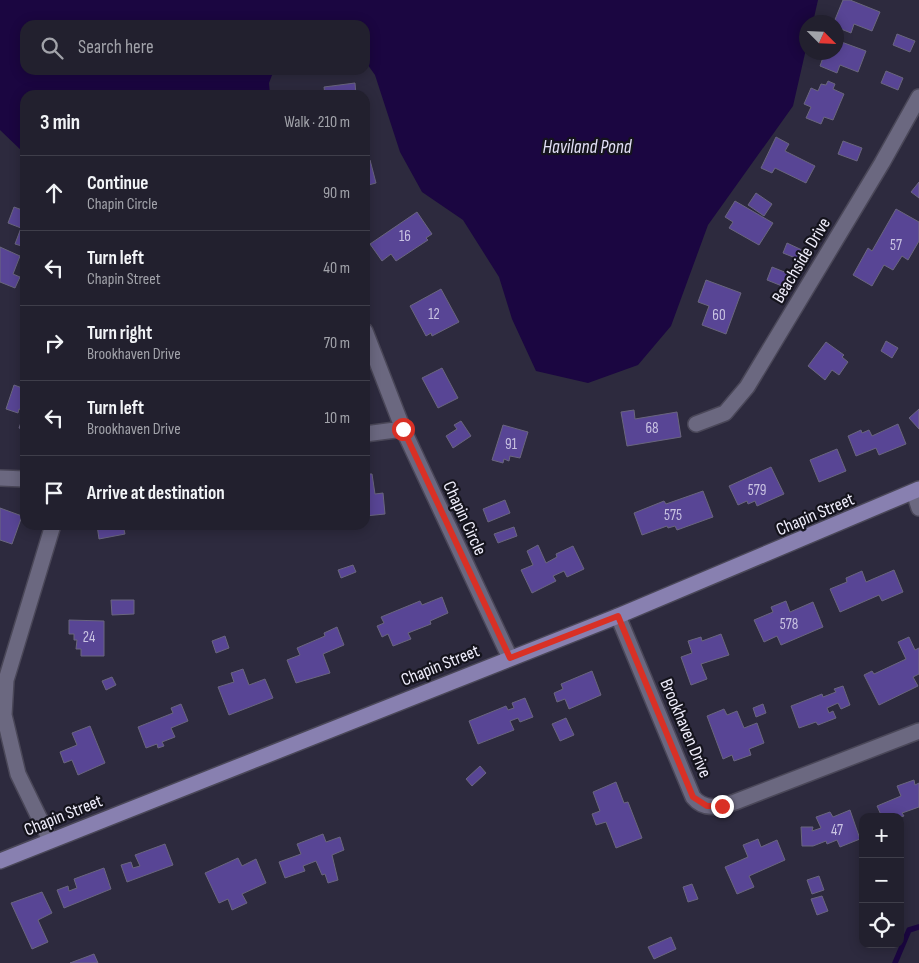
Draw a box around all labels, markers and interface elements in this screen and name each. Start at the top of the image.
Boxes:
north arrow [799,15,844,60]
search box [20,20,370,75]
icon: search [38,34,66,62]
text: Search here [78,36,154,59]
text: 3 min [40,110,80,135]
text: Walk · 210 m [284,113,350,132]
water label: Haviland Pond [543,136,633,159]
text: Continue [87,172,148,195]
icon: ahead [40,179,68,207]
text: 90 m [323,184,350,203]
text: Chapin Circle [87,195,158,214]
street label: Beachside Drive [768,214,835,307]
house number: 16 [399,227,411,246]
house number: 57 [890,236,902,255]
text: Turn left [87,247,144,270]
icon: left [40,254,68,282]
text: 40 m [323,259,350,278]
text: Chapin Street [87,270,161,289]
house number: 12 [428,305,440,324]
house number: 60 [712,306,726,325]
text: Turn right [87,322,152,345]
icon: right [40,329,68,357]
text: 70 m [324,334,350,353]
text: Brookhaven Drive [87,345,181,364]
text: Turn left [87,397,144,420]
icon: left [40,404,68,432]
text: 10 m [324,409,350,428]
route start [392,418,415,441]
house number: 68 [645,419,659,438]
text: Brookhaven Drive [87,420,181,439]
house number: 91 [505,435,518,454]
street label: Chapin Circle [438,478,491,559]
icon: arrive [40,479,68,507]
house number: 579 [748,481,766,500]
text: Arrive at destination [87,482,225,505]
street label: Chapin Street [773,488,858,540]
house number: 575 [664,506,682,525]
house number: 578 [780,615,798,634]
house number: 24 [83,628,95,647]
street label: Chapin Street [398,640,483,691]
street label: Brookhaven Drive [655,676,716,781]
street label: Chapin Street [21,790,106,841]
route end [711,795,734,818]
map controls [859,813,904,948]
button: + [859,813,904,858]
house number: 47 [831,821,843,840]
button: − [859,858,904,903]
button: locate [859,903,904,948]

